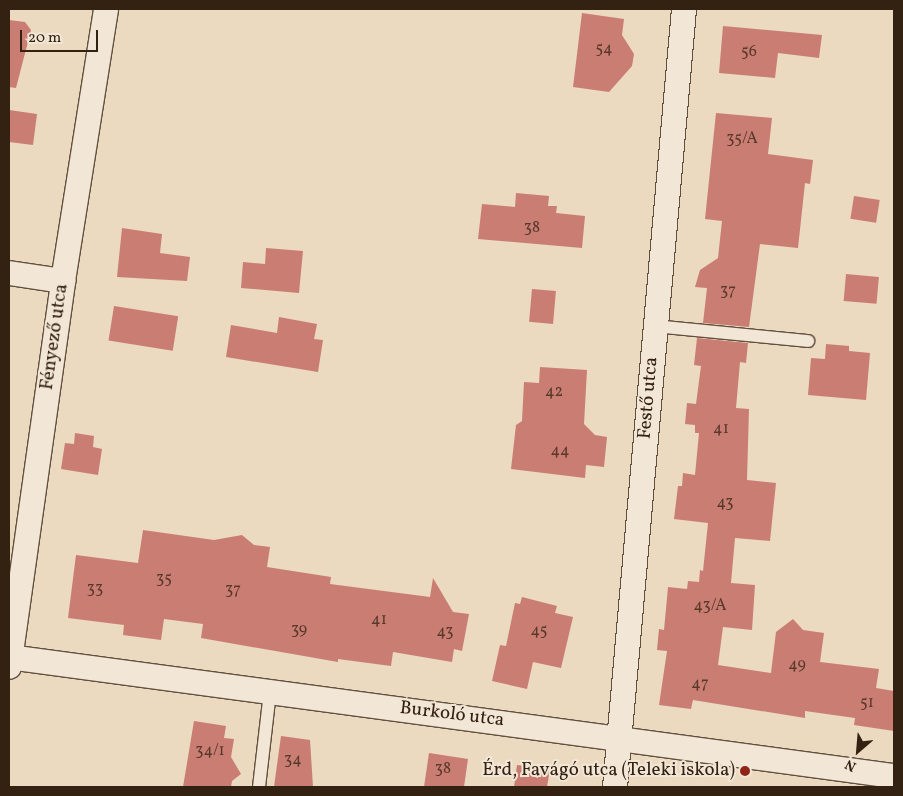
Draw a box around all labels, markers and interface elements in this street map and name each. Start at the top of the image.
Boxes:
scale bar [22,20,100,52]
text: 20 m [28,28,61,49]
house number: 54 [595,39,613,59]
house number: 56 [741,42,757,62]
house number: 35/A [726,129,758,149]
house number: 38 [524,218,540,238]
house number: 37 [720,281,736,301]
street label: Fényező utca [36,282,74,392]
street label: Festő utca [634,356,664,440]
house number: 42 [545,382,563,402]
house number: 41 [713,419,729,439]
house number: 44 [550,441,570,461]
house number: 43 [716,493,734,513]
house number: 35 [156,569,172,589]
house number: 33 [87,579,103,599]
house number: 37 [225,580,241,600]
house number: 43/A [694,596,726,616]
house number: 41 [371,610,387,630]
house number: 39 [291,620,307,640]
house number: 45 [531,621,547,641]
house number: 43 [436,622,454,642]
house number: 49 [788,655,806,675]
house number: 47 [691,674,709,694]
house number: 51 [860,693,874,713]
street label: Burkoló utca [398,697,506,733]
north arrow [833,726,883,776]
house number: 34/1 [195,741,225,761]
house number: 34 [284,750,302,770]
text: N [842,754,860,776]
house number: 38 [435,759,451,779]
place label: Érd, Favágó utca (Teleki iskola) [482,760,735,782]
marker: Érd, Favágó utca (Teleki iskola) [739,765,751,777]

